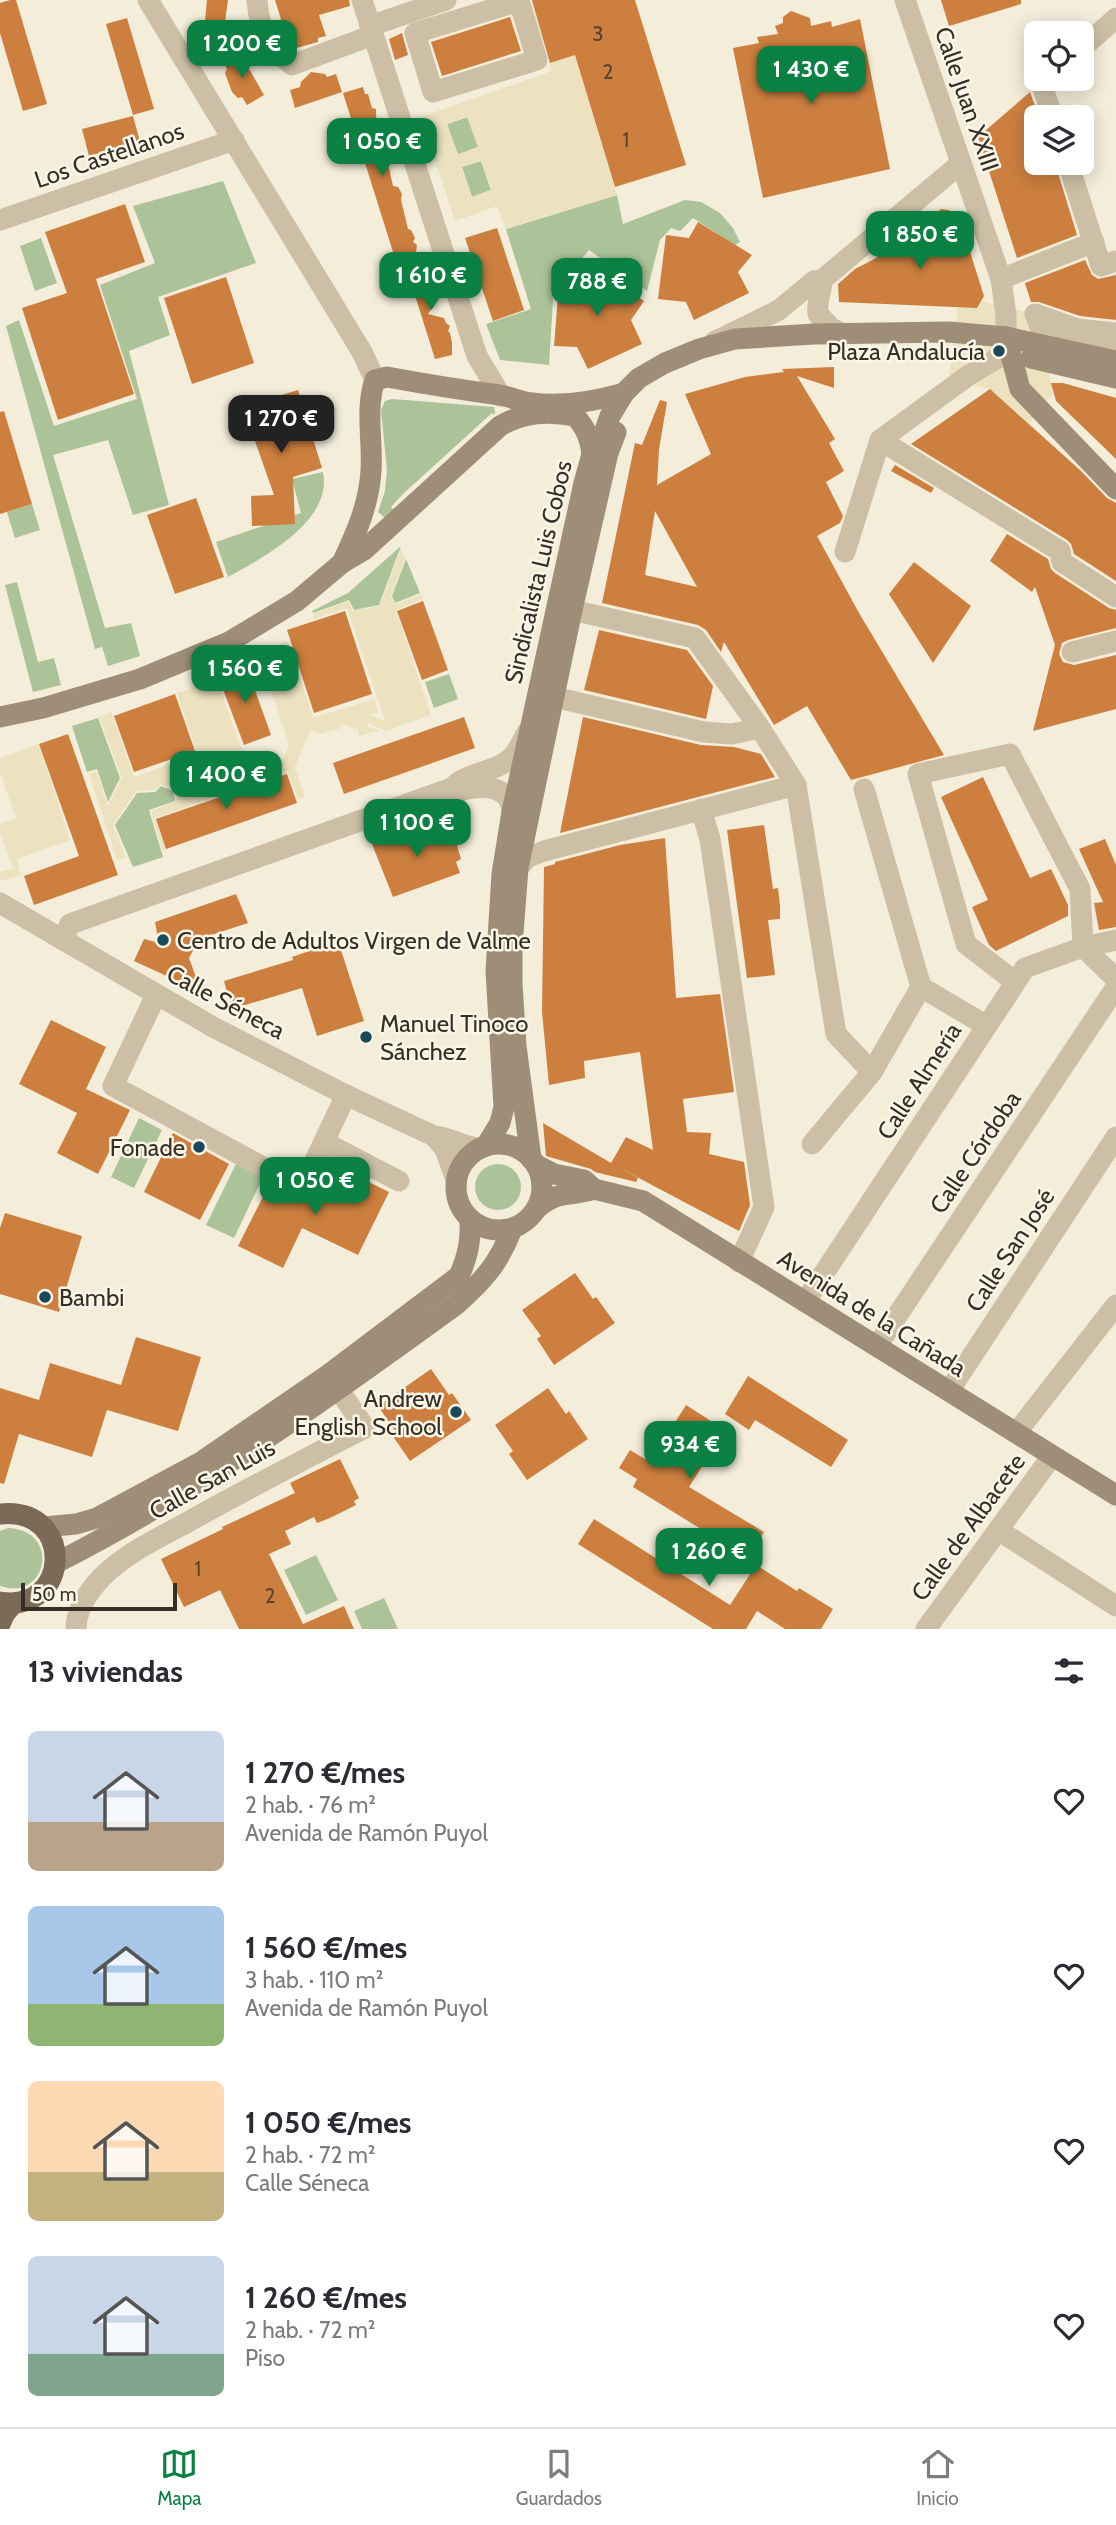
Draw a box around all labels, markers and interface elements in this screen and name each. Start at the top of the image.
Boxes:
pin: 1 200 € [177,20,307,80]
house number: 3 [592,21,604,46]
map controls [1024,21,1094,175]
button: locate [1024,21,1094,91]
street label: Calle Juan XXIII [929,23,1005,175]
text: 1 200 € [203,29,281,57]
pin: 1 430 € [746,46,876,106]
text: 1 430 € [773,55,849,83]
house number: 2 [602,59,614,84]
button: layers [1024,105,1094,175]
street label: Los Castellanos [30,116,188,194]
pin: 1 050 € [317,118,447,178]
text: 1 050 € [343,127,421,155]
house number: 1 [623,127,629,152]
pin: 1 850 € [855,212,985,271]
text: 1 850 € [882,220,958,248]
pin: 1 610 € [366,252,496,312]
pin: 788 € [548,258,646,318]
text: 1 610 € [395,261,467,289]
text: 788 € [567,267,627,295]
place label: Plaza Andalucía [827,337,985,366]
marker: Plaza Andalucía [991,343,1007,359]
pin: 1 270 € [216,396,346,455]
text: 1 270 € [244,404,318,432]
street label: Sindicalista Luis Cobos [498,458,578,686]
pin: 1 560 € [180,646,310,705]
text: 1 560 € [207,654,283,682]
pin: 1 400 € [161,752,291,811]
text: 1 400 € [186,760,266,788]
pin: 1 100 € [352,800,482,859]
text: 1 100 € [380,808,454,836]
place label: Centro de Adultos Virgen de Valme [177,926,531,955]
marker: Centro de Adultos Virgen de Valme [155,932,171,948]
street label: Calle Séneca [162,959,290,1045]
place label: Manuel Tinoco Sánchez [380,1009,528,1066]
street label: Calle Almería [871,1017,968,1145]
marker: Manuel Tinoco Sánchez [358,1029,374,1045]
street label: Calle Córdoba [923,1085,1027,1219]
place label: Fonade [110,1133,185,1162]
marker: Fonade [191,1139,207,1155]
pin: 1 050 € [250,1158,380,1217]
text: 1 050 € [276,1166,354,1194]
street label: Calle San José [960,1183,1060,1317]
street label: Avenida de la Cañada [773,1243,972,1383]
place label: Bambi [59,1283,124,1312]
marker: Bambi [37,1289,53,1305]
place label: Andrew English School [294,1384,443,1441]
marker: Andrew English School [448,1404,464,1420]
pin: 934 € [641,1422,739,1481]
text: 934 € [660,1430,720,1458]
street label: Calle San Luis [144,1433,280,1525]
street label: Calle de Albacete [905,1448,1031,1606]
pin: 1 260 € [644,1528,774,1588]
text: 1 260 € [672,1537,746,1565]
house number: 1 [195,1556,201,1581]
scale bar [21,1580,177,1612]
text: 50 m [32,1583,76,1606]
house number: 2 [264,1583,276,1608]
icon: filters [1050,1652,1088,1690]
text: 13 viviendas [28,1653,183,1690]
text: 1 270 €/mes [245,1754,405,1791]
icon: home [84,1759,168,1843]
icon: heart [1050,1782,1088,1820]
text: 2 hab. · 76 m² [245,1791,376,1819]
text: Avenida de Ramón Puyol [245,1819,488,1847]
text: 1 560 €/mes [245,1929,407,1966]
icon: home [84,1934,168,2018]
icon: heart [1050,1957,1088,1995]
text: 3 hab. · 110 m² [245,1966,383,1994]
text: Avenida de Ramón Puyol [245,1994,488,2022]
text: 1 050 €/mes [245,2104,411,2141]
icon: home [84,2109,168,2193]
icon: heart [1050,2132,1088,2170]
text: 2 hab. · 72 m² [245,2141,376,2169]
text: Calle Séneca [245,2169,369,2197]
text: 1 260 €/mes [245,2279,407,2316]
icon: home [84,2284,168,2368]
icon: heart [1050,2307,1088,2345]
text: 2 hab. · 72 m² [245,2316,376,2344]
text: Piso [245,2344,285,2372]
tab: Mapa [157,2445,201,2510]
tab: Guardados [516,2445,602,2510]
tab: Inicio [916,2445,959,2510]

